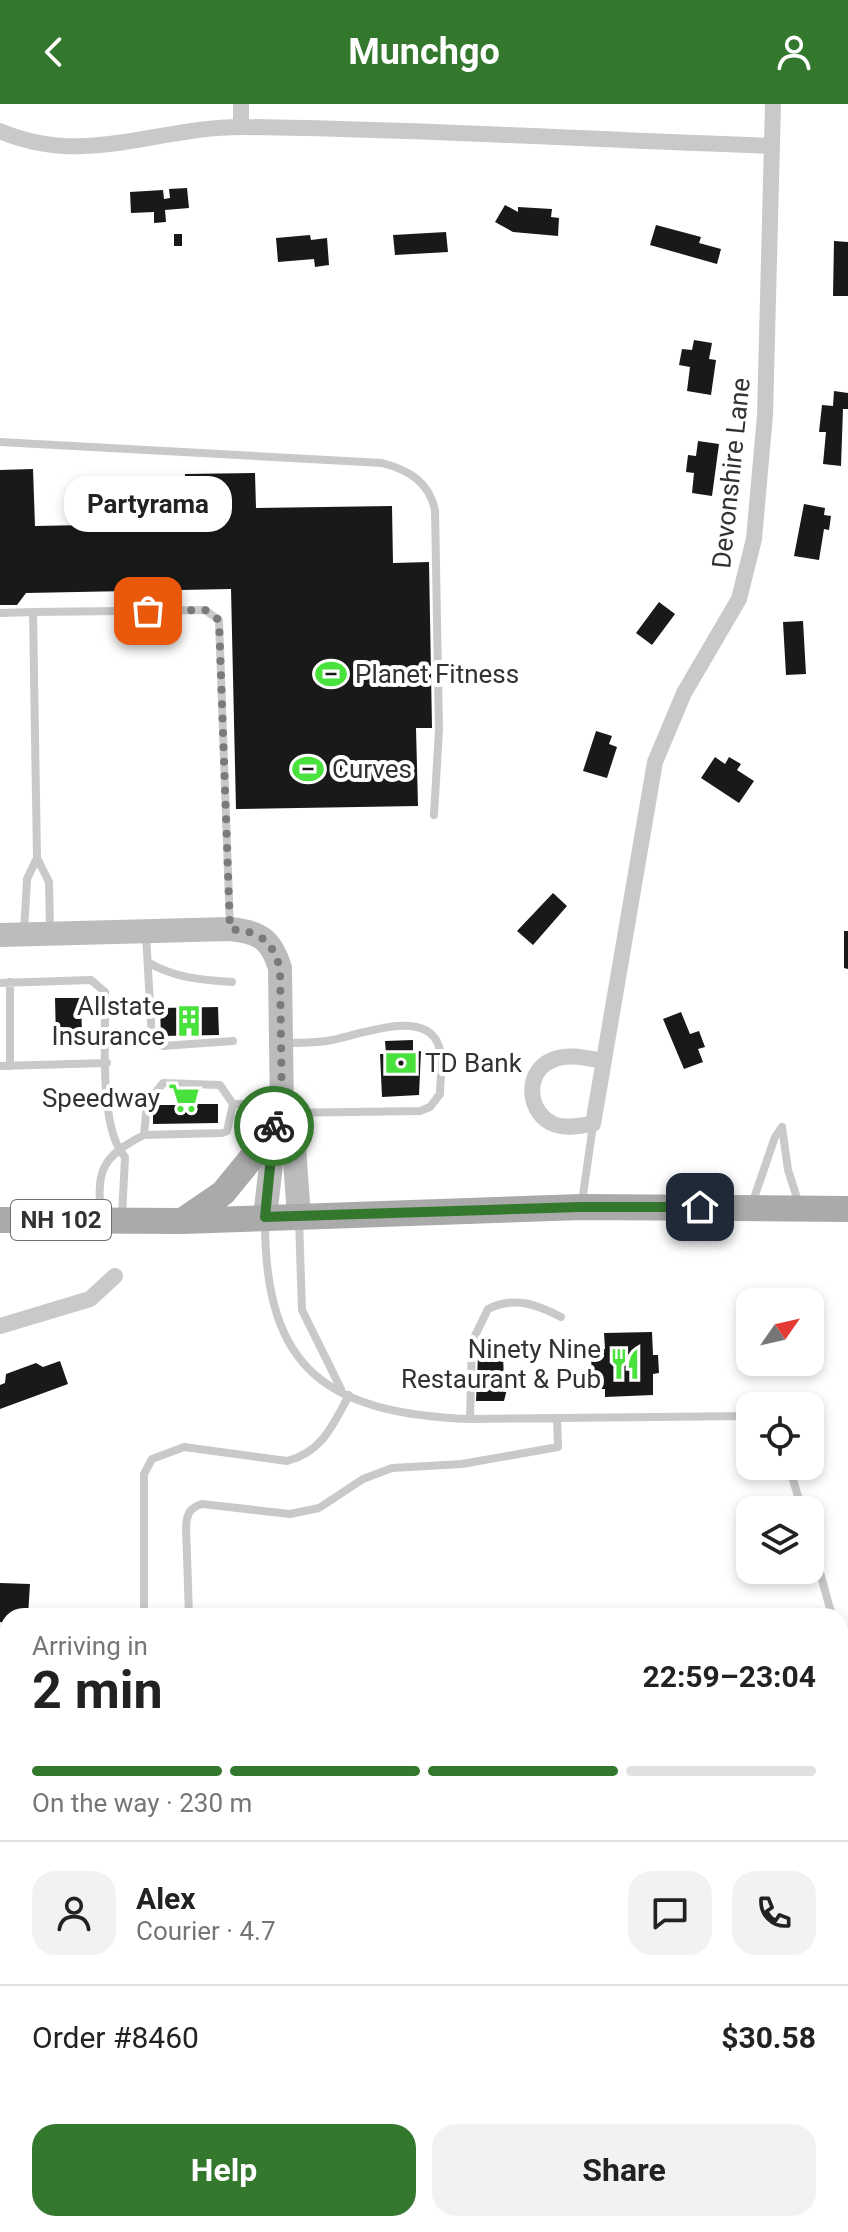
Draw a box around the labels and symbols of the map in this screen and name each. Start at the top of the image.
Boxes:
street label: Devonshire Lane [706,376,756,570]
callout: Partyrama [64,475,232,531]
pin [114,577,182,645]
sports icon: Planet Fitness [314,657,348,691]
place label: Planet Fitness [355,659,519,689]
sports icon: Curves [291,752,325,786]
place label: Curves [332,754,412,784]
place label: Allstate Insurance [52,991,165,1051]
building icon: Allstate Insurance [172,1004,206,1038]
bank icon: TD Bank [384,1046,418,1080]
place label: TD Bank [425,1048,523,1078]
supermarket icon: Speedway [167,1081,201,1115]
place label: Speedway [42,1083,160,1113]
courier [234,1086,314,1166]
pin [666,1173,734,1241]
road number: NH 102 [11,1200,111,1240]
north arrow [736,1288,824,1376]
place label: Ninety Nine Restaurant & Pub [401,1334,601,1394]
restaurant icon: Ninety Nine Restaurant & Pub [608,1347,642,1381]

